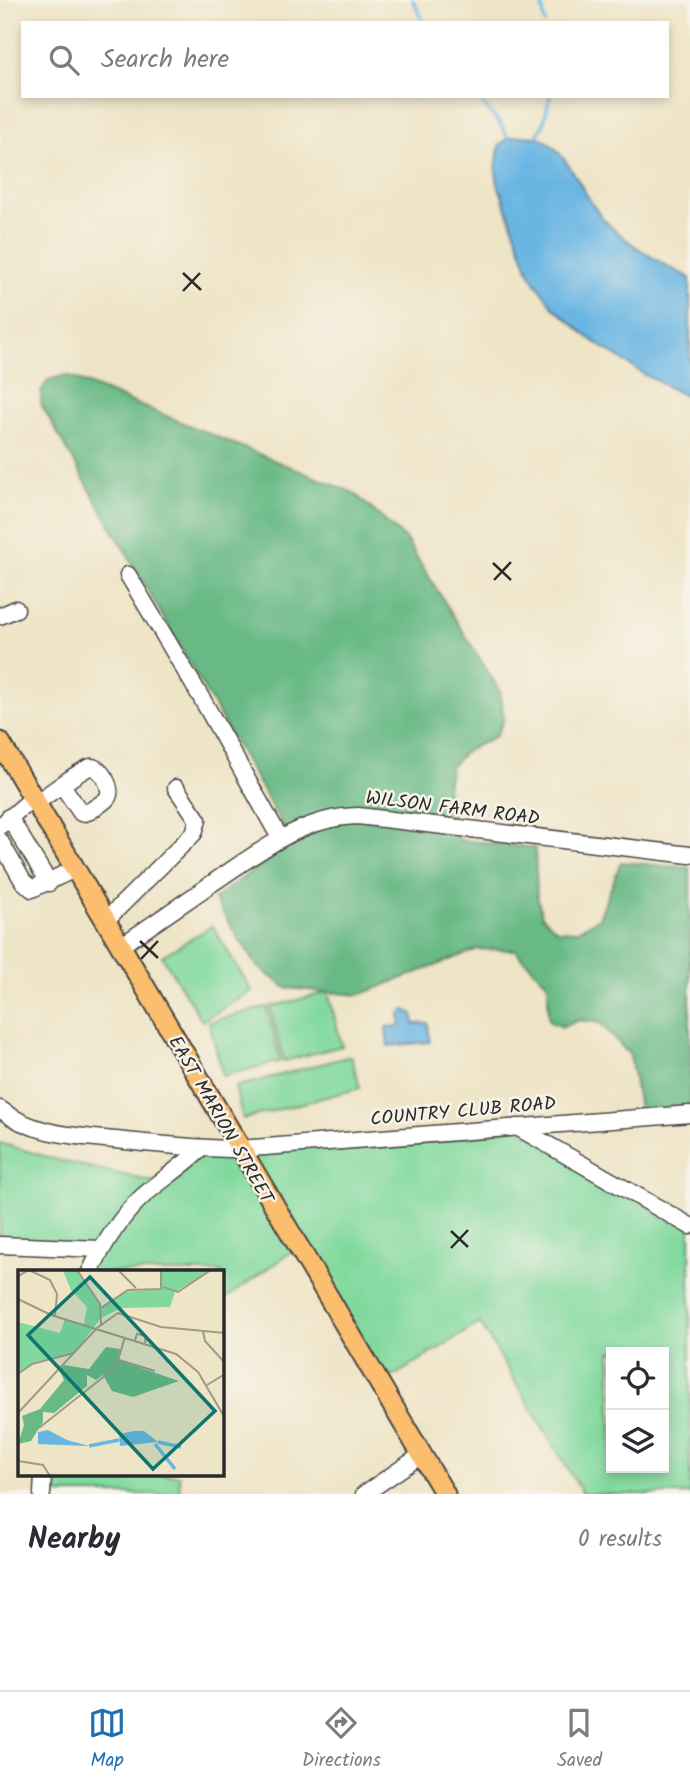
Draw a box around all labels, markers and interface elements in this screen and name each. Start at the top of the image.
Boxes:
search box [21,21,669,98]
text: Search here [101,39,229,81]
icon: search [45,41,83,79]
street label: WILSON FARM ROAD [364,783,541,835]
street label: EAST MARION STREET [160,1030,282,1211]
street label: COUNTRY CLUB ROAD [369,1089,557,1135]
inset map [18,1270,224,1476]
map controls [606,1347,669,1473]
button: locate [606,1347,669,1410]
button: layers [606,1410,669,1473]
text: Nearby [28,1516,120,1564]
text: 0 results [578,1522,662,1558]
tab: Map [88,1704,126,1776]
tab: Directions [302,1704,381,1776]
tab: Saved [557,1704,602,1776]

